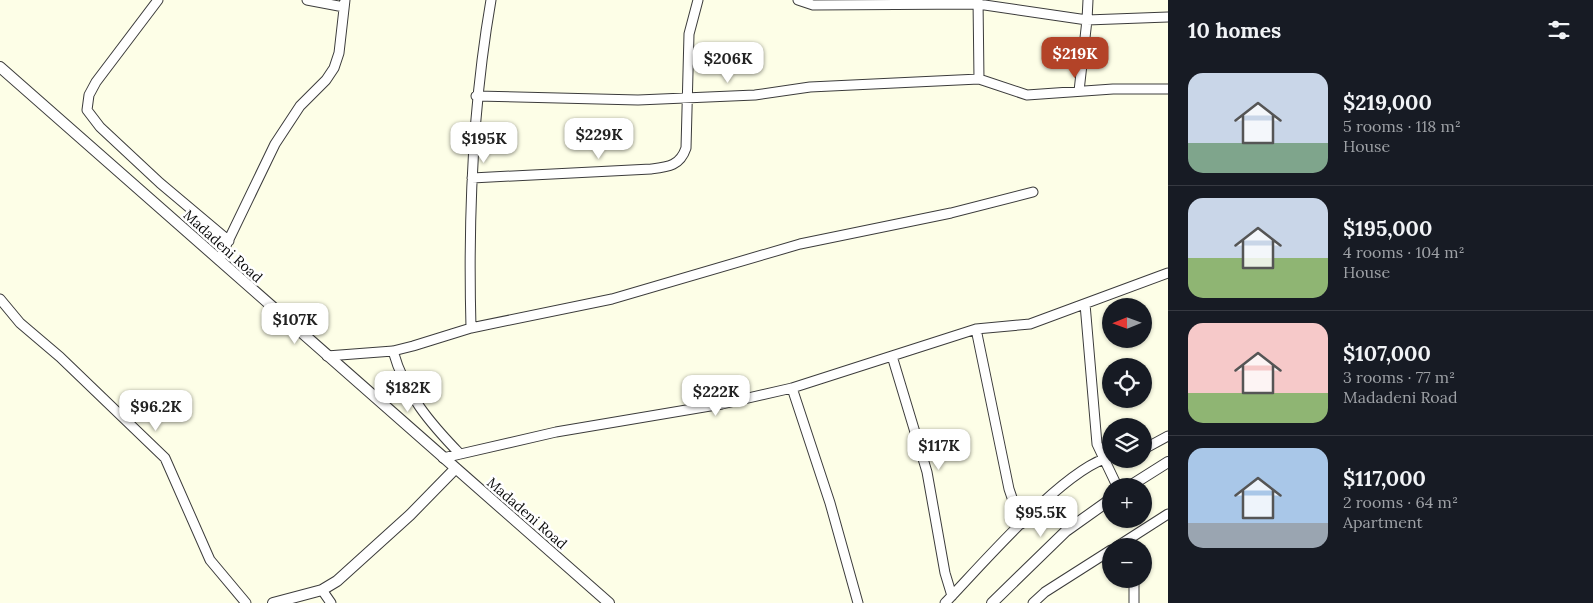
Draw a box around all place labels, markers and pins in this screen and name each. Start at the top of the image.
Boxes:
pin: $219K [1040,36,1110,79]
pin: $206K [693,42,763,84]
pin: $229K [564,118,634,160]
pin: $195K [449,121,519,164]
pin: $107K [260,302,330,345]
pin: $182K [373,370,443,413]
pin: $222K [681,374,751,417]
pin: $96.2K [115,390,197,432]
pin: $117K [904,428,974,471]
pin: $95.5K [1000,496,1082,538]

